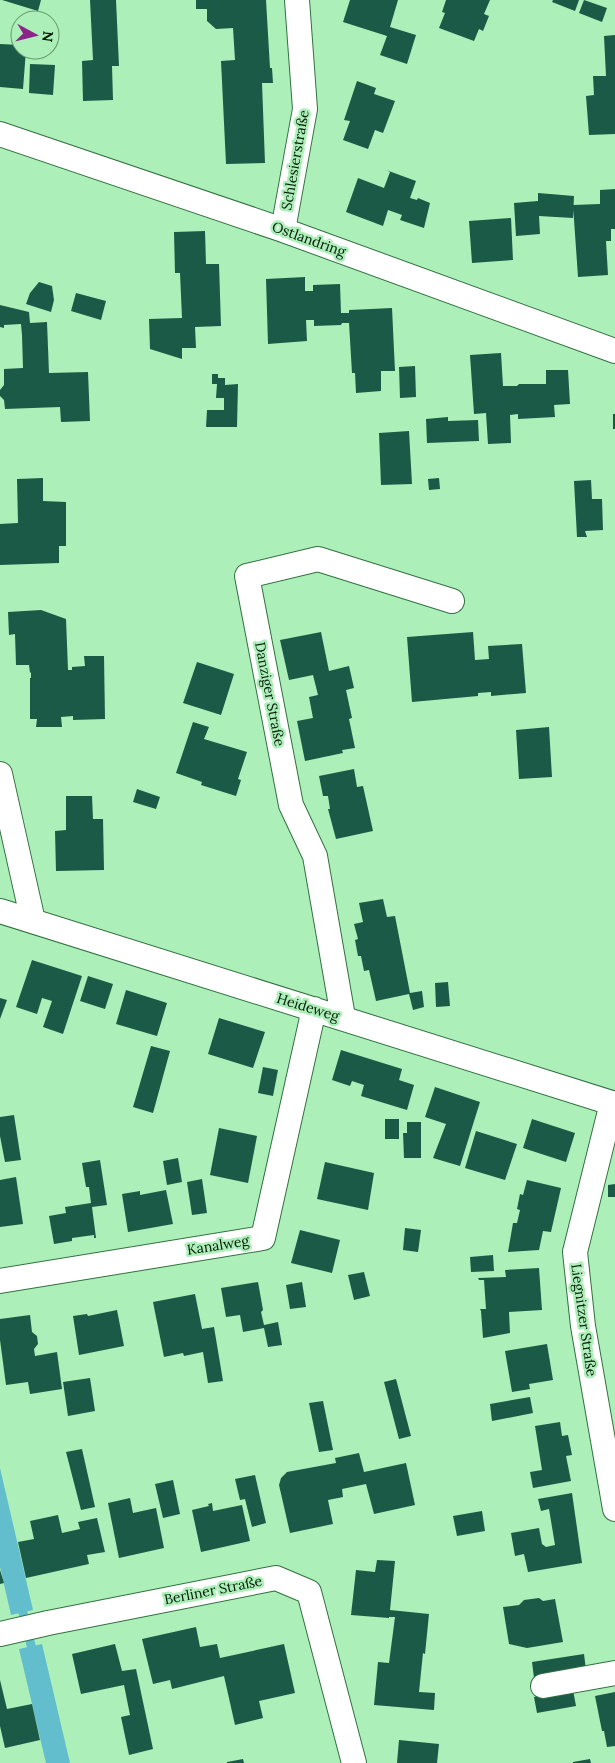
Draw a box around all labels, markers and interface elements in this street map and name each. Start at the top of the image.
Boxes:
north arrow [10,10,60,60]
text: N [38,30,57,43]
street label: Schlesierstraße [277,108,313,212]
street label: Ostlandring [270,217,349,261]
street label: Danziger Straße [251,640,289,748]
street label: Heideweg [275,989,342,1025]
street label: Kanalweg [186,1231,251,1259]
street label: Liegnitzer Straße [567,1263,601,1378]
street label: Berliner Straße [162,1572,264,1608]

